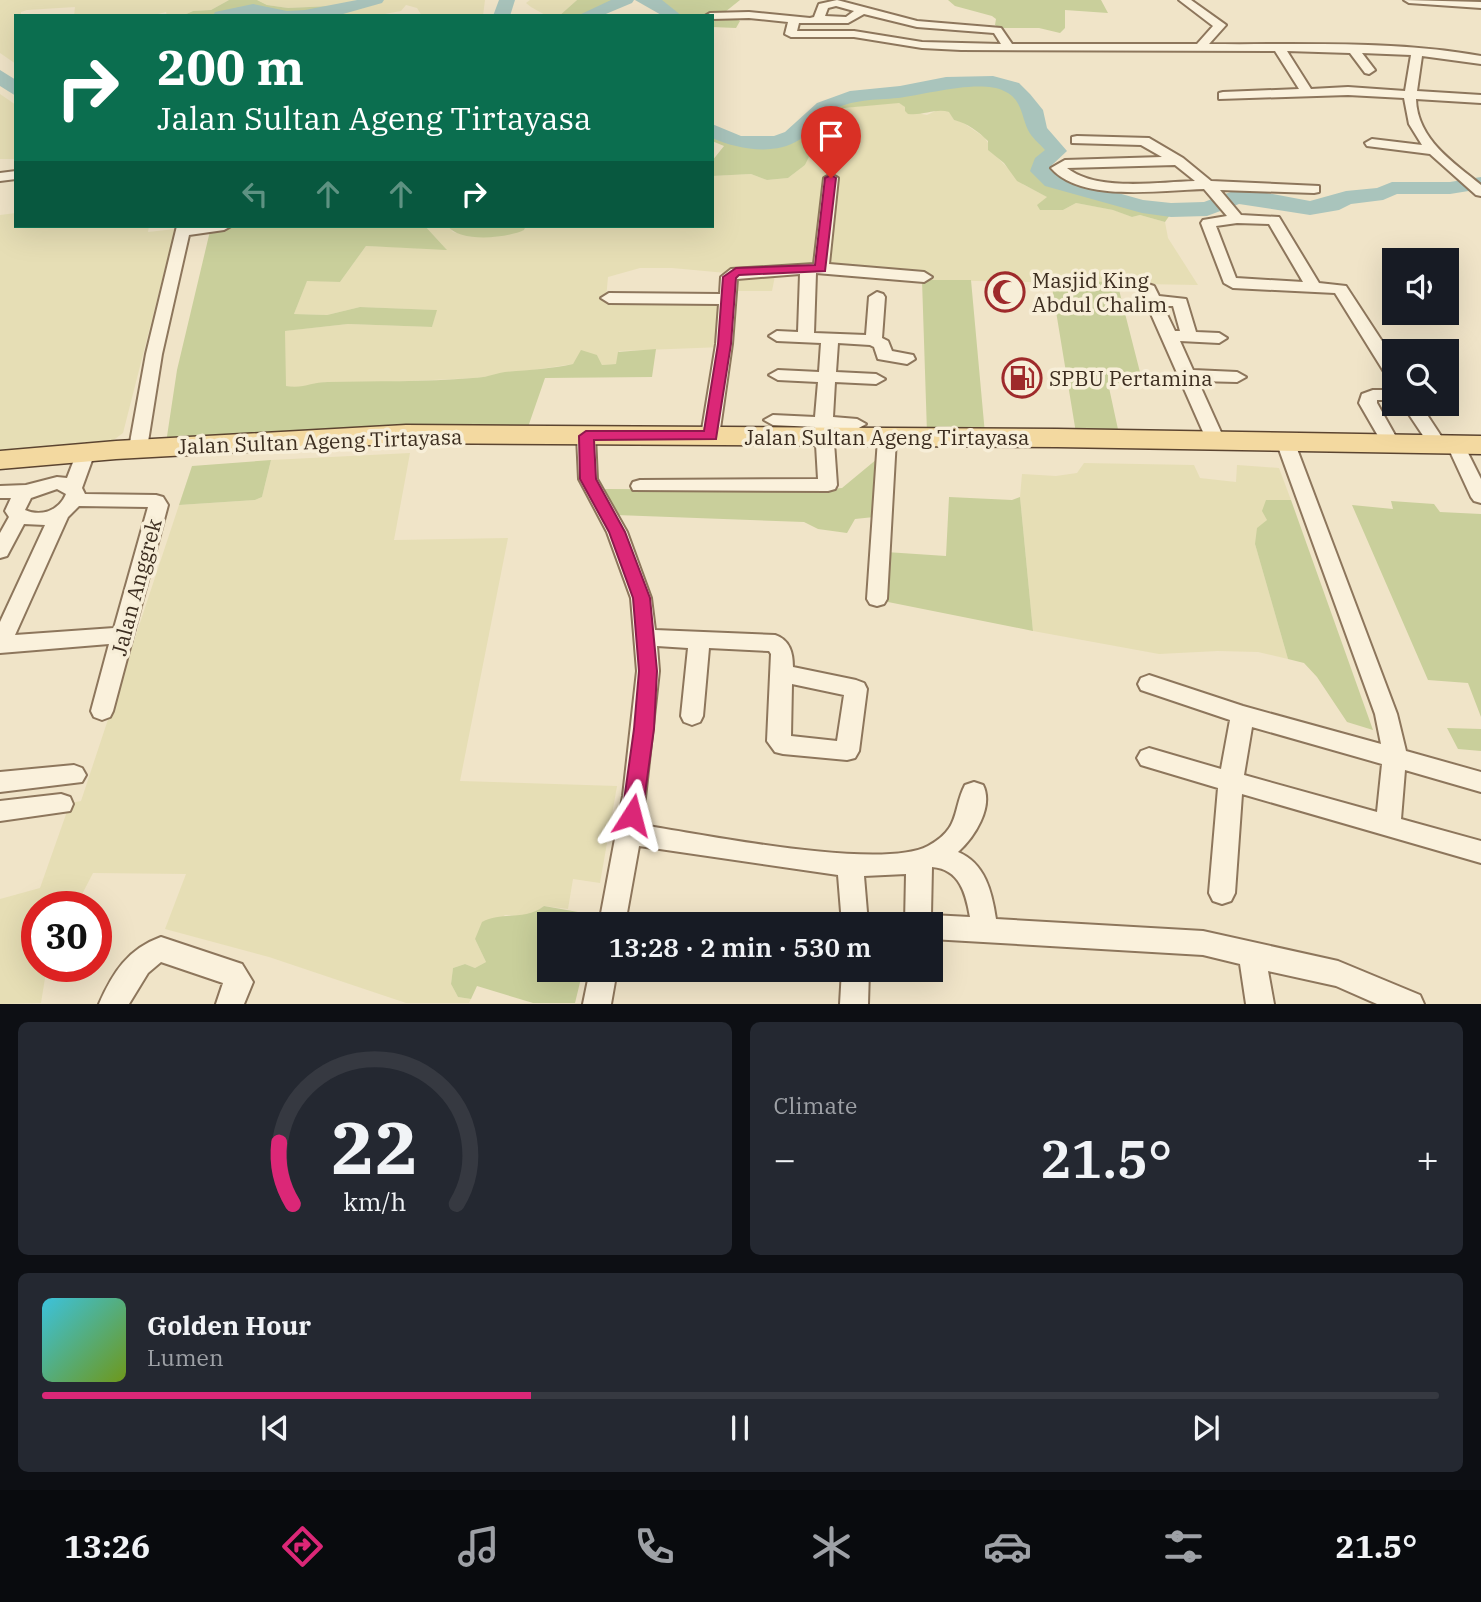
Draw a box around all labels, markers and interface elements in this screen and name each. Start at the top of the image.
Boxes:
text: 200 m [157,35,304,98]
icon: right [42,42,133,133]
text: Jalan Sultan Ageng Tirtayasa [157,97,591,139]
pin [801,106,861,178]
icon: arrive [812,117,850,155]
icon: left [236,175,274,213]
icon: ahead [309,175,347,213]
icon: ahead [382,175,420,213]
icon: right [455,175,493,213]
map controls [1382,248,1459,416]
button: sound [1382,248,1459,325]
place label: Masjid King Abdul Chalim [1032,266,1167,318]
mosque icon: Masjid King Abdul Chalim [984,271,1026,313]
button: search [1382,339,1459,416]
fuel station icon: SPBU Pertamina [1001,357,1043,399]
place label: SPBU Pertamina [1049,364,1213,392]
street label: Jalan Sultan Ageng Tirtayasa [177,422,463,460]
street label: Jalan Sultan Ageng Tirtayasa [744,423,1030,451]
street label: Jalan Anggrek [104,515,168,658]
position arrow [595,778,669,852]
speed limit sign: 30 [21,891,112,982]
text: 13:28 · 2 min · 530 m [609,930,871,964]
text: Climate [774,1090,857,1120]
text: 22 [331,1100,418,1195]
text: 21.5° [1040,1125,1172,1192]
text: − [774,1134,796,1183]
text: + [1416,1134,1439,1183]
text: km/h [343,1185,406,1218]
text: Golden Hour [147,1308,311,1342]
text: Lumen [147,1342,224,1372]
icon: previous [256,1409,294,1447]
icon: pause [721,1409,759,1447]
icon: next [1187,1409,1225,1447]
icon: directions [278,1522,327,1571]
icon: music [454,1522,503,1571]
icon: phone [630,1522,679,1571]
icon: climate [807,1522,856,1571]
icon: car [983,1522,1032,1571]
icon: filters [1159,1522,1208,1571]
text: 13:26 [64,1525,150,1567]
text: 21.5° [1336,1525,1417,1567]

